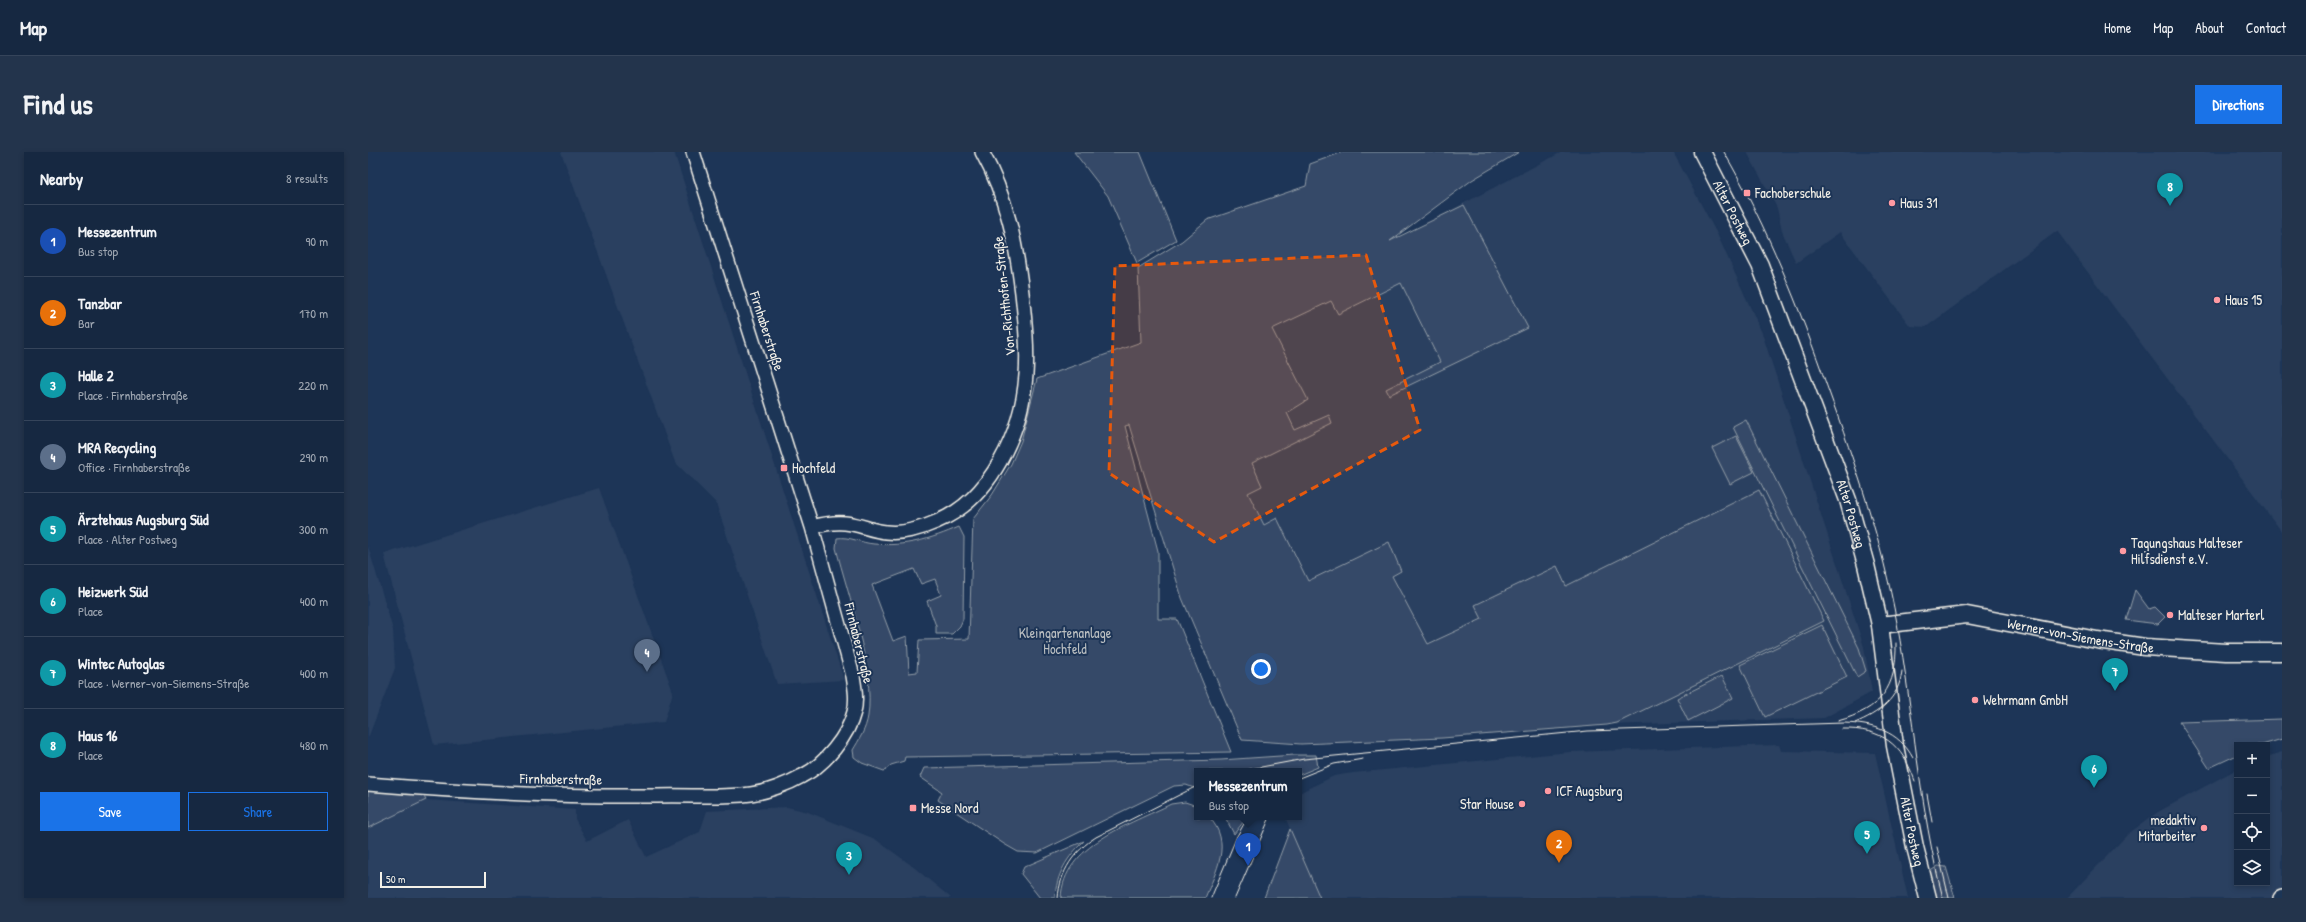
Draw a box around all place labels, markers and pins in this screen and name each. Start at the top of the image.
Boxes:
pin: 8 [2157,173,2183,206]
place label: Fachoberschule [1754,183,1831,202]
marker: Fachoberschule [1742,188,1752,198]
place label: Haus 31 [1900,193,1938,212]
marker: Haus 31 [1887,198,1897,208]
place label: Haus 15 [2225,290,2262,309]
marker: Haus 15 [2212,295,2222,305]
place label: Hochfeld [792,458,836,477]
marker: Hochfeld [779,463,789,473]
place label: Tagungshaus Malteser Hilfsdienst e.V. [2131,533,2243,568]
marker: Tagungshaus Malteser Hilfsdienst e.V. [2118,546,2128,556]
place label: Malteser Marterl [2178,605,2264,624]
marker: Malteser Marterl [2165,610,2175,620]
pin: 4 [634,639,660,672]
pin: 7 [2102,658,2128,691]
place label: Wehrmann GmbH [1983,690,2068,709]
marker: Wehrmann GmbH [1970,695,1980,705]
pin: 6 [2081,755,2107,788]
place label: ICF Augsburg [1556,781,1622,801]
marker: ICF Augsburg [1543,786,1553,796]
place label: Star House [1460,794,1514,813]
place label: Messe Nord [921,798,979,817]
marker: Star House [1517,799,1527,809]
marker: Messe Nord [908,803,918,813]
place label: medaktiv Mitarbeiter [2139,810,2197,845]
pin: 5 [1854,821,1880,854]
marker: medaktiv Mitarbeiter [2199,823,2209,833]
pin: 2 [1546,830,1572,863]
pin: 1 [1235,833,1261,866]
pin: 3 [836,842,862,875]

